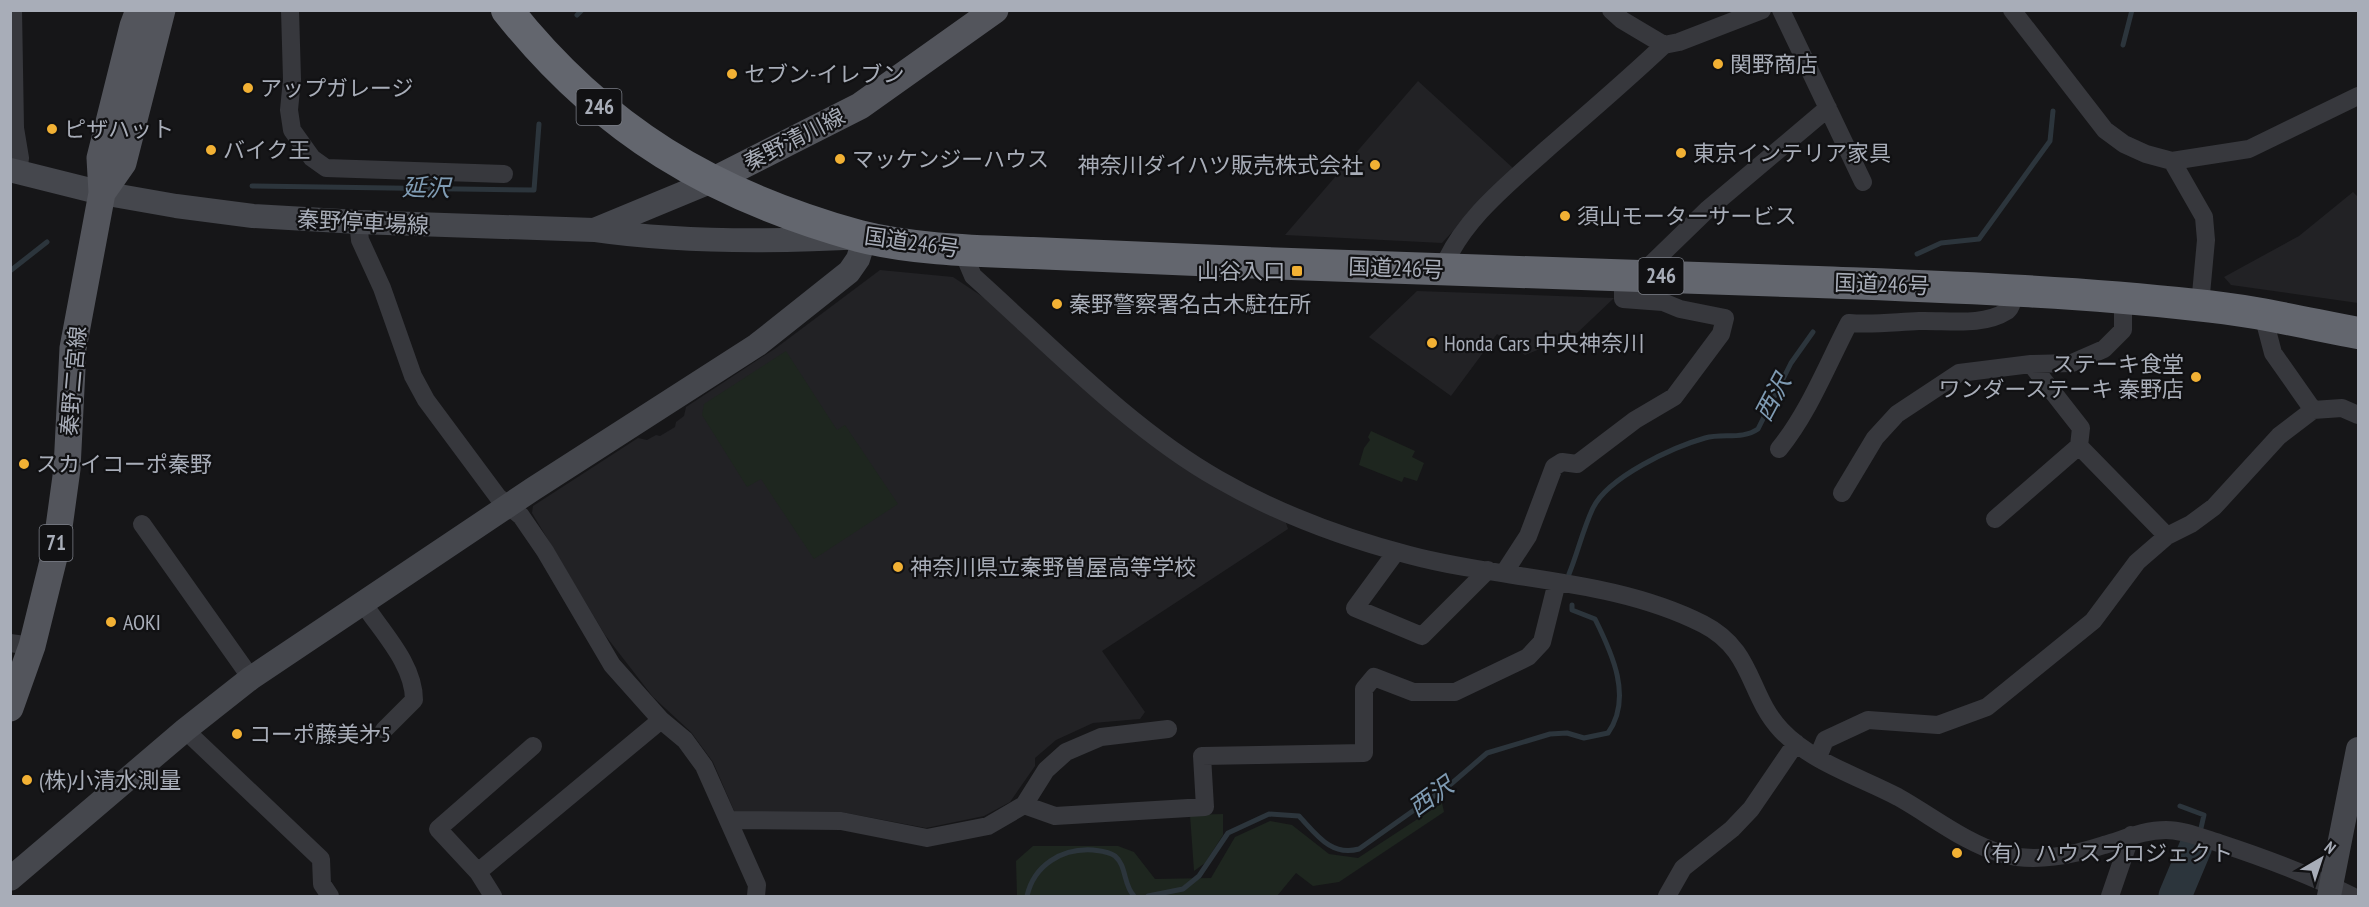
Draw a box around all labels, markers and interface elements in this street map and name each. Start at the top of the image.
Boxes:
place label: 関野商店 [1730,50,1818,78]
marker: 関野商店 [1711,57,1725,71]
place label: セブン-イレブン [744,60,904,88]
marker: セブン-イレブン [725,67,739,81]
place label: アップガレージ [260,74,414,102]
marker: アップガレージ [241,81,255,95]
road number: 246 [576,89,622,125]
street label: 秦野清川線 [739,102,849,176]
place label: ピザハット [64,115,174,143]
marker: ピザハット [45,122,59,136]
place label: バイク王 [223,136,311,164]
place label: 東京インテリア家具 [1693,139,1891,167]
marker: バイク王 [204,143,218,157]
place label: マッケンジーハウス [852,145,1049,173]
marker: 東京インテリア家具 [1674,146,1688,160]
place label: 神奈川ダイハツ販売株式会社 [1077,151,1363,179]
marker: マッケンジーハウス [833,152,847,166]
marker: 神奈川ダイハツ販売株式会社 [1368,158,1382,172]
water label: 延沢 [402,172,453,203]
place label: 須山モーターサービス [1577,202,1797,230]
street label: 秦野停車場線 [296,205,430,239]
marker: 須山モーターサービス [1558,209,1572,223]
street label: 国道246号 [863,221,961,263]
street label: 国道246号 [1348,252,1444,284]
place label: 山谷入口 [1197,257,1285,285]
road number: 246 [1638,258,1684,294]
marker: 山谷入口 [1290,264,1304,278]
street label: 国道246号 [1834,268,1930,300]
place label: 秦野警察署名古木駐在所 [1069,290,1311,318]
marker: 秦野警察署名古木駐在所 [1050,297,1064,311]
street label: 秦野二宮線 [54,325,92,437]
place label: Honda Cars 中央神奈川 [1444,329,1645,357]
marker: Honda Cars 中央神奈川 [1425,336,1439,350]
place label: ステーキ食堂 ワンダーステーキ 秦野店 [1938,350,2184,403]
water label: 西沢 [1748,367,1799,426]
marker: ステーキ食堂 ワンダーステーキ 秦野店 [2189,370,2203,384]
place label: スカイコーポ秦野 [36,450,212,478]
marker: スカイコーポ秦野 [17,457,31,471]
road number: 71 [40,525,72,561]
place label: 神奈川県立秦野曽屋高等学校 [910,553,1196,581]
marker: 神奈川県立秦野曽屋高等学校 [891,560,905,574]
place label: AOKI [123,608,161,636]
marker: AOKI [104,615,118,629]
place label: コーポ藤美㐧5 [249,720,391,748]
marker: コーポ藤美㐧5 [230,727,244,741]
place label: (株)小清水測量 [39,766,181,794]
water label: 西沢 [1402,768,1462,823]
marker: (株)小清水測量 [20,773,34,787]
north arrow [2291,829,2351,889]
text: N [2321,837,2340,858]
place label: （有）ハウスプロジェクト [1969,839,2233,867]
marker: （有）ハウスプロジェクト [1950,846,1964,860]

